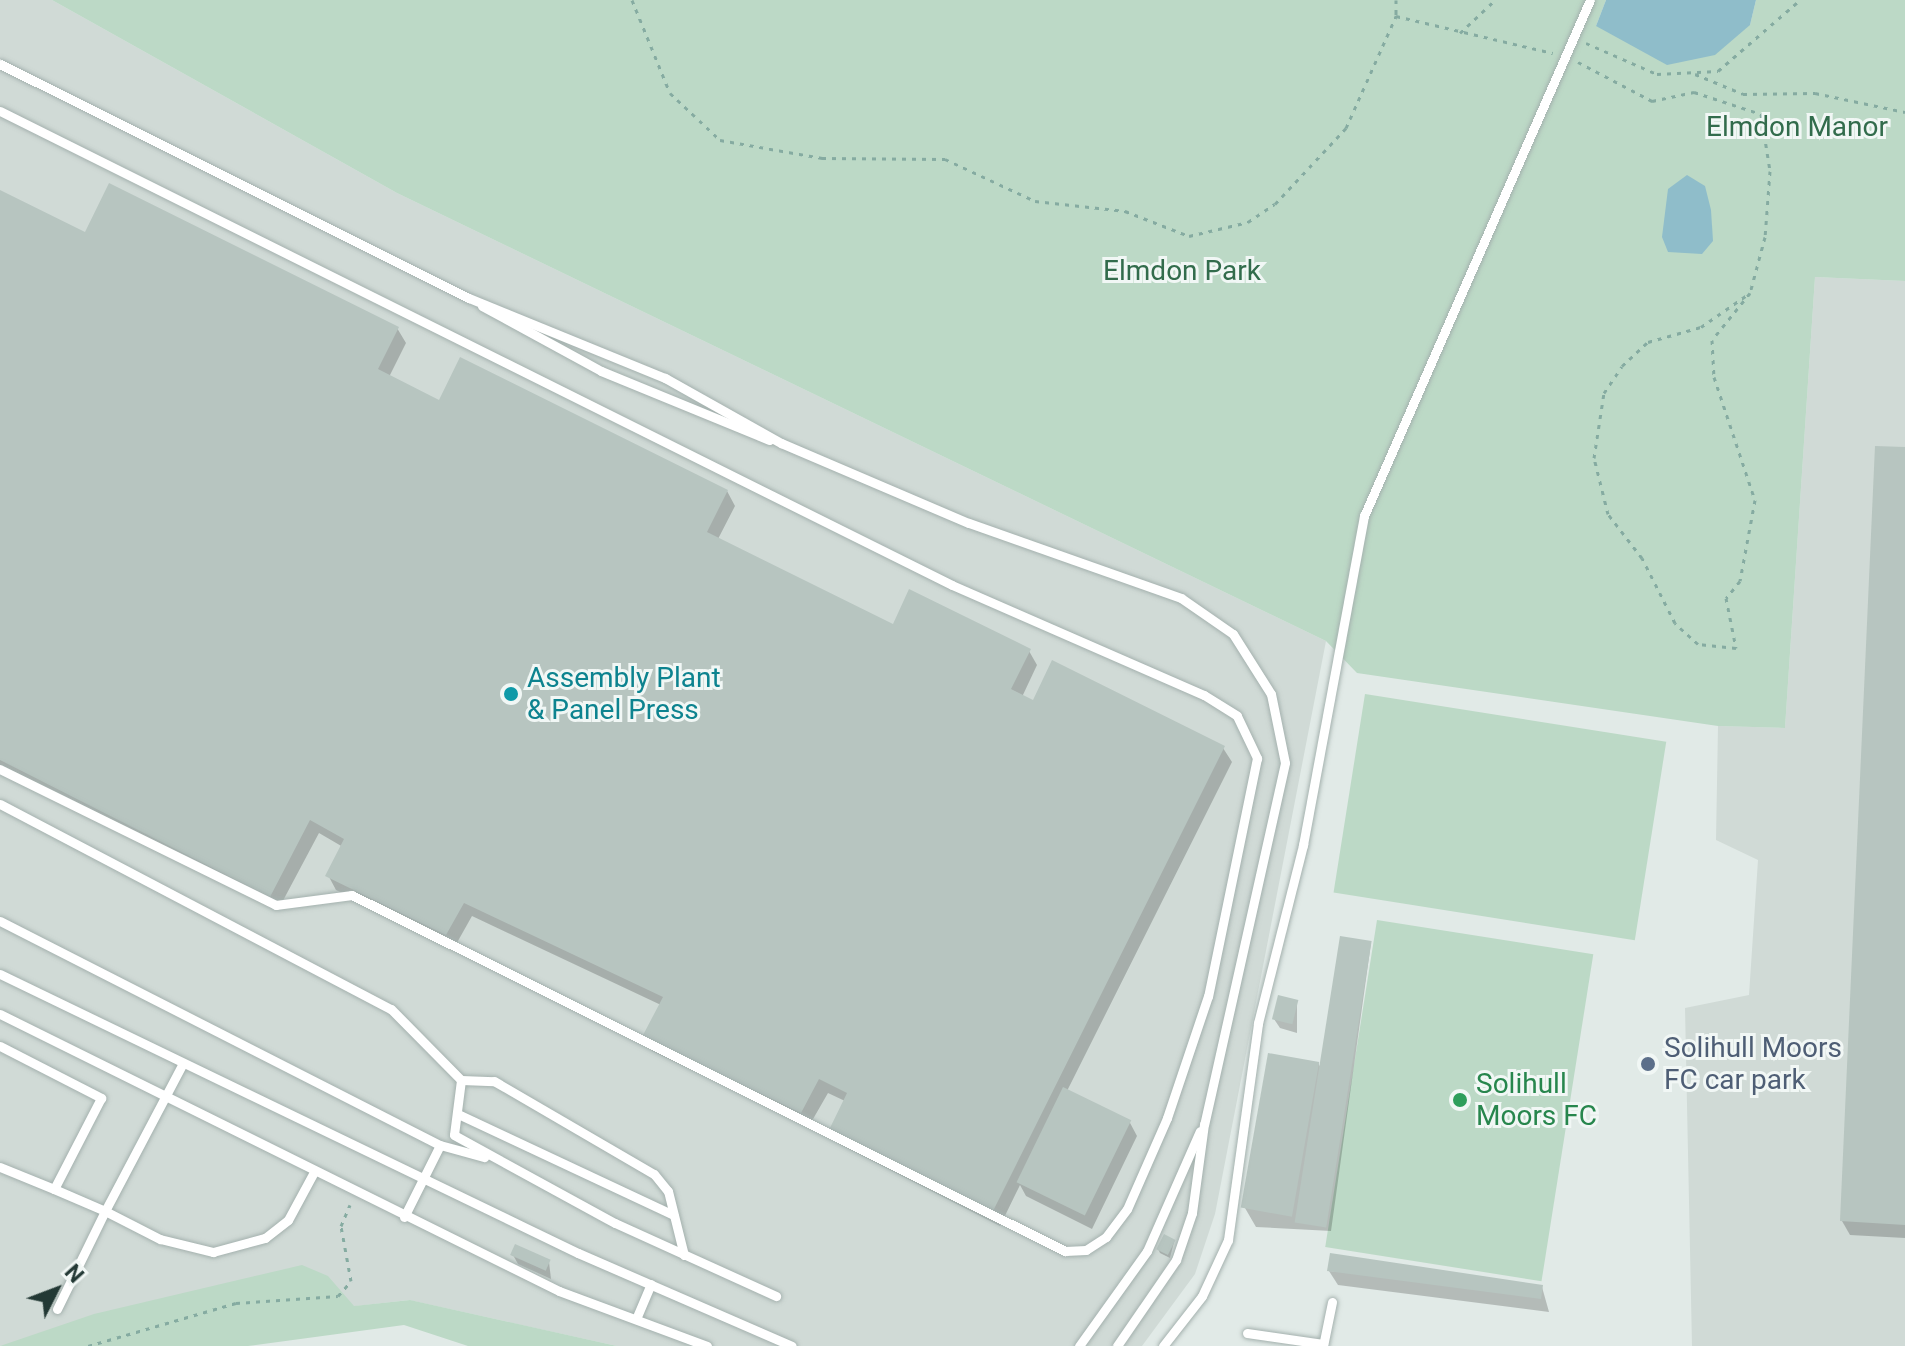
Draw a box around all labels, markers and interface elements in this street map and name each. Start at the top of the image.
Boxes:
park label: Elmdon Manor [1706,110,1888,144]
park label: Elmdon Park [1103,254,1261,288]
place label: Assembly Plant & Panel Press [527,661,721,727]
marker: Assembly Plant & Panel Press [502,685,520,703]
place label: Solihull Moors FC car park [1664,1031,1842,1097]
marker: Solihull Moors FC car park [1639,1055,1657,1073]
place label: Solihull Moors FC [1476,1067,1597,1133]
marker: Solihull Moors FC [1451,1091,1469,1109]
north arrow [16,1250,96,1330]
text: N [60,1259,89,1288]

